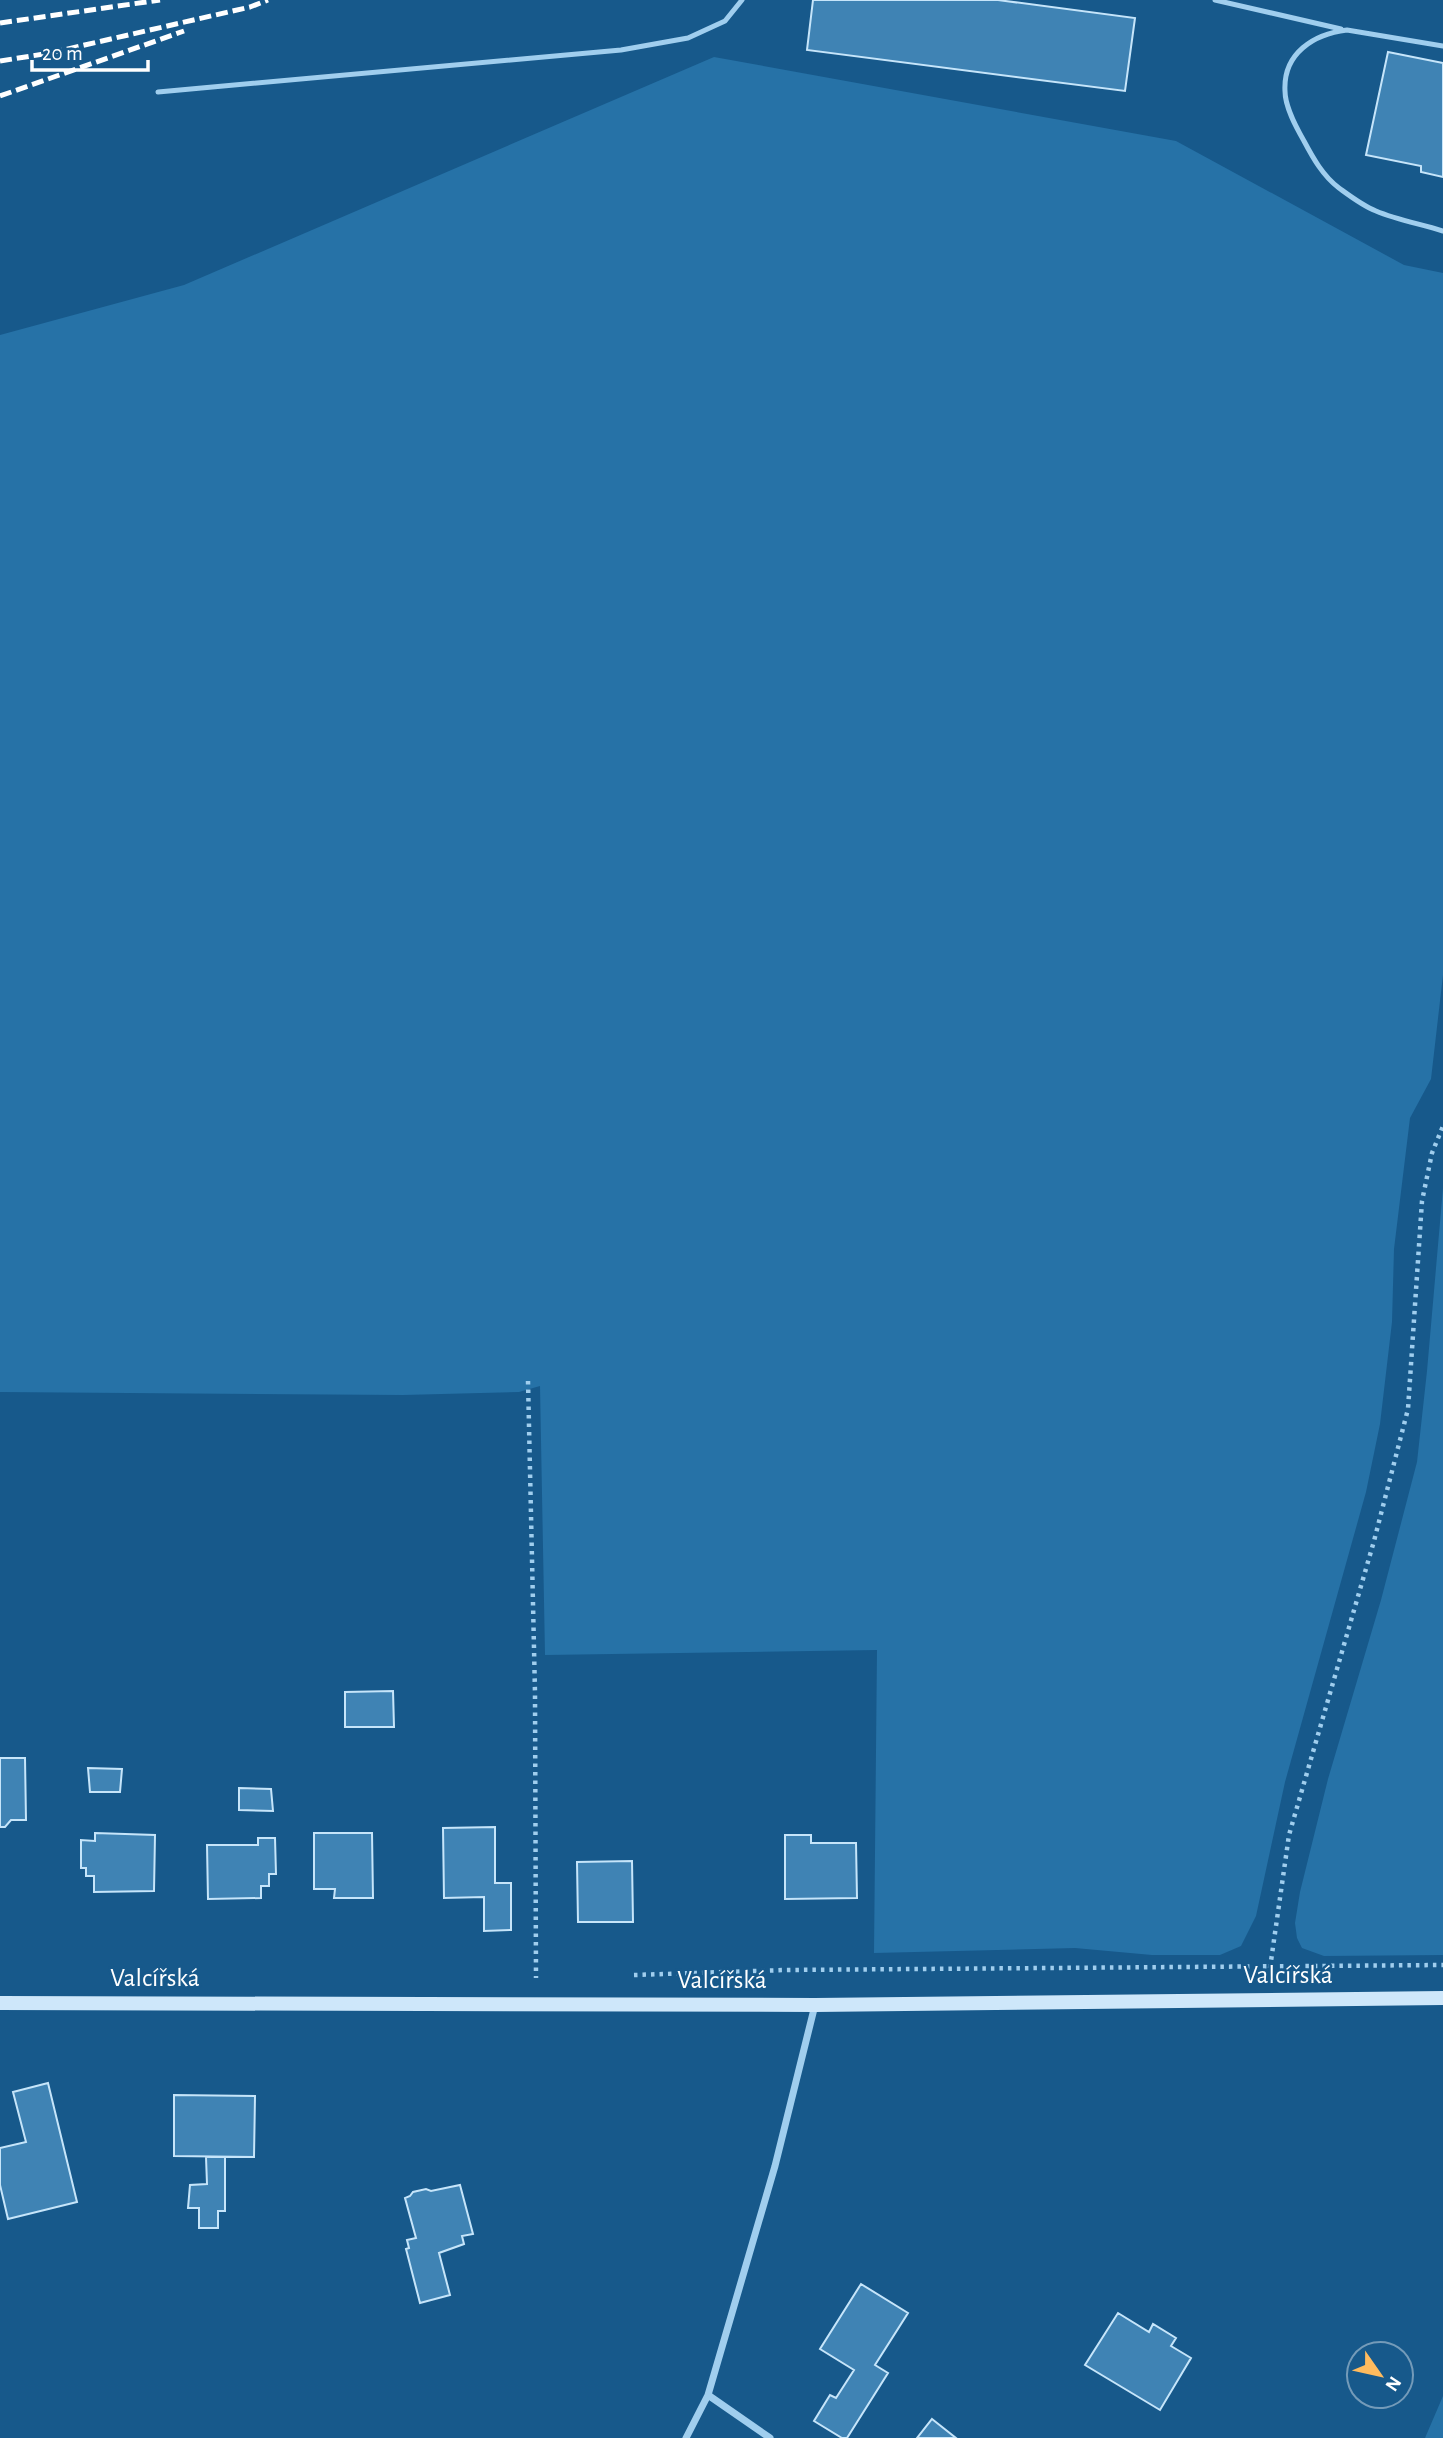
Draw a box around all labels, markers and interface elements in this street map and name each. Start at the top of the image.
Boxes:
scale bar [32,28,147,72]
text: 20 m [42,43,83,64]
street label: Valcířská [1243,1962,1333,1988]
street label: Valcířská [110,1965,200,1991]
street label: Valcířská [677,1967,767,1993]
north arrow [1345,2340,1415,2410]
text: N [1381,2373,1404,2394]

